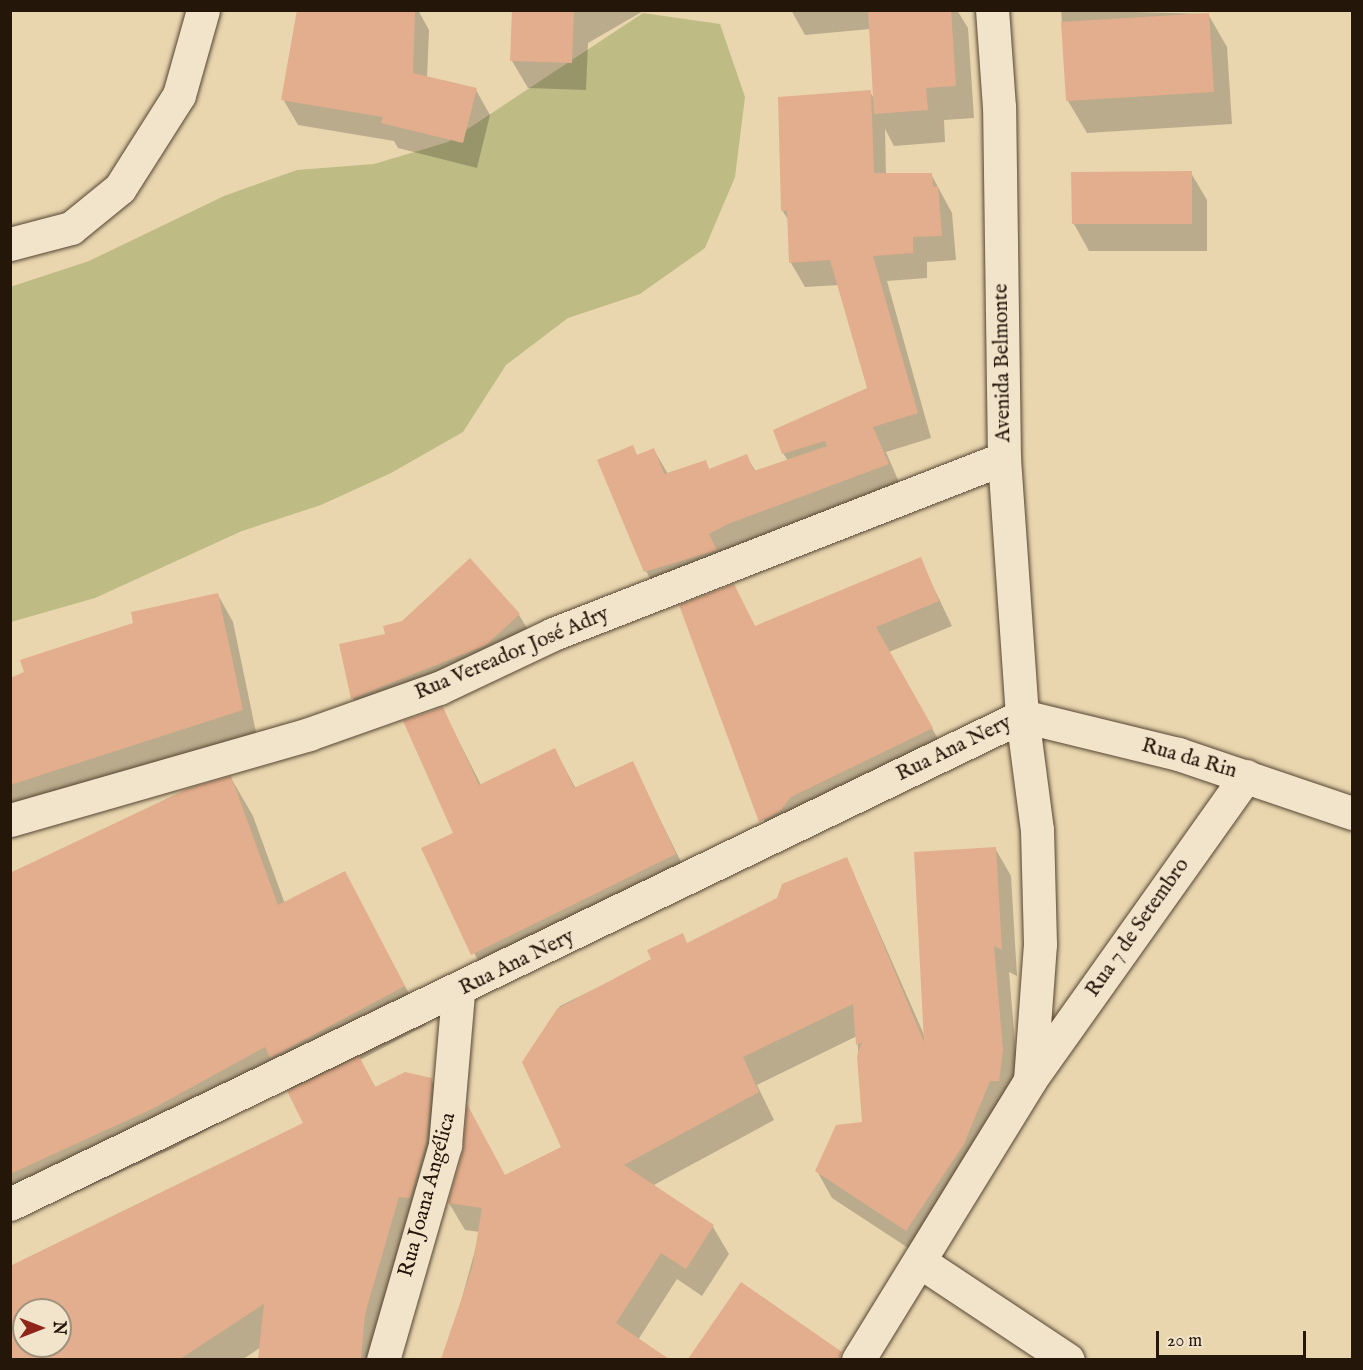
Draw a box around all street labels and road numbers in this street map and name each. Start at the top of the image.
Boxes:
street label: Avenida Belmonte [989,283,1017,443]
street label: Rua Vereador José Adry [411,602,613,706]
street label: Rua Ana Nery [892,710,1016,788]
street label: Rua da Rin [1138,733,1240,785]
street label: Rua 7 de Setembro [1081,854,1195,1002]
street label: Rua Ana Nery [455,924,579,1002]
street label: Rua Joana Angélica [394,1110,462,1280]

